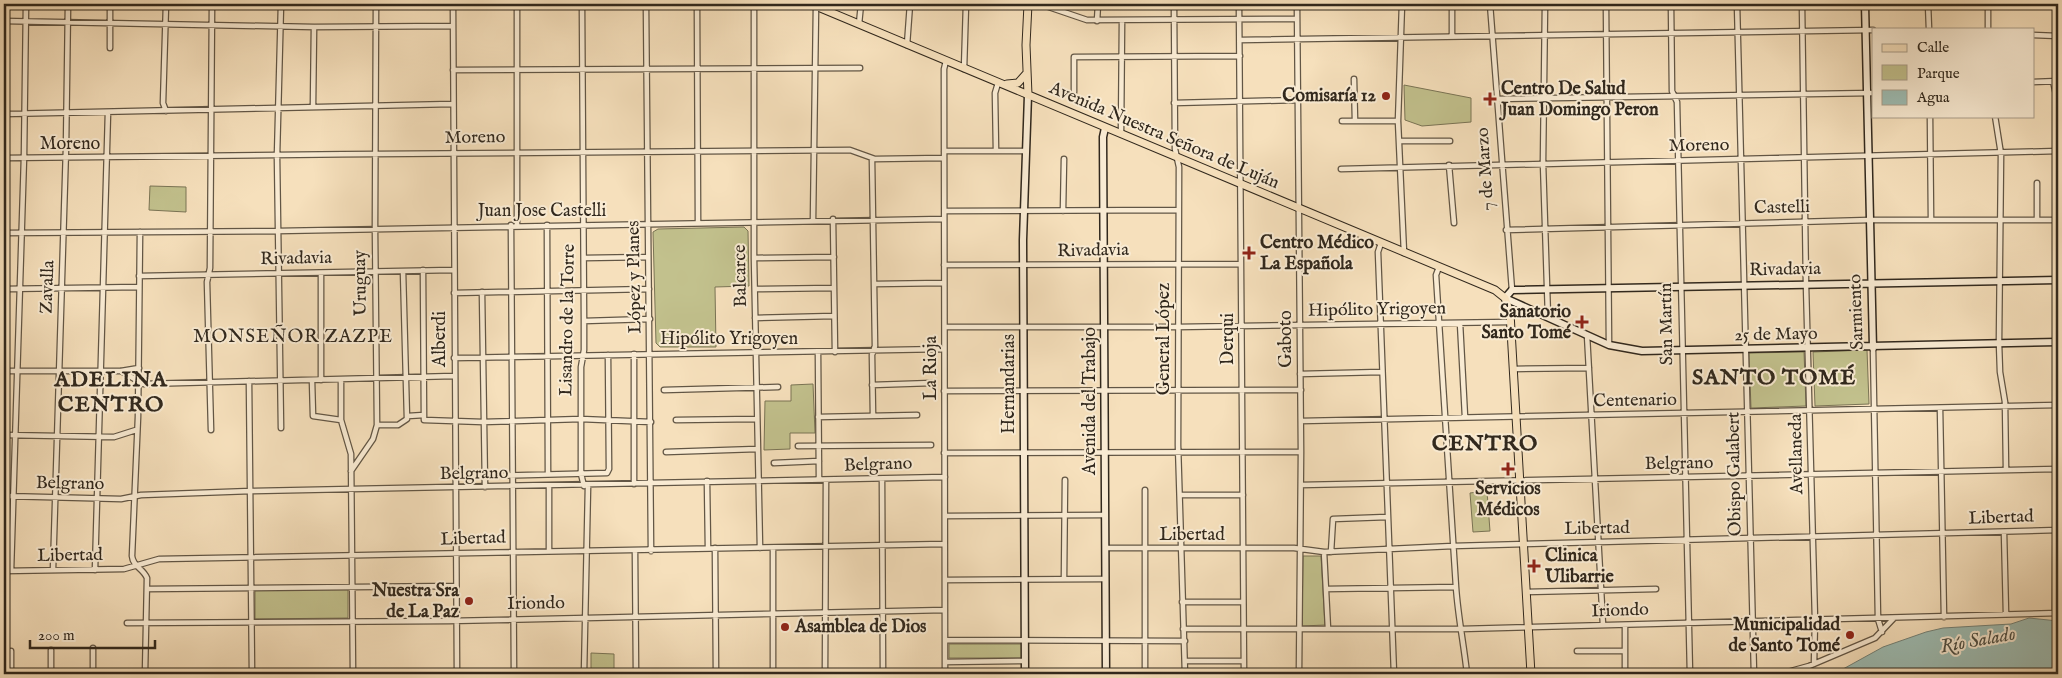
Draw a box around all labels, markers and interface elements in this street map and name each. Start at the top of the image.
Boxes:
legend [1872,28,2034,118]
text: Calle [1917,38,1949,57]
text: Parque [1917,64,1960,83]
street label: Avenida Nuestra Señora de Luján [1045,77,1283,195]
place label: Centro De Salud Juan Domingo Peron [1499,78,1659,122]
place label: Comisaría 12 [1282,85,1377,108]
text: Agua [1916,88,1950,107]
marker: Comisaría 12 [1380,90,1392,102]
marker: Centro De Salud Juan Domingo Peron [1483,92,1497,106]
street label: Moreno [445,126,506,150]
street label: 7 de Marzo [1472,126,1500,211]
street label: Moreno [40,133,101,156]
street label: Moreno [1669,134,1730,158]
street label: Castelli [1754,196,1810,220]
street label: Juan Jose Castelli [476,200,607,223]
street label: López y Planes [623,220,647,334]
place label: Centro Médico La Española [1260,232,1374,276]
street label: Rivadavia [1057,239,1129,263]
street label: Lisandro de la Torre [555,244,581,396]
street label: Balcarce [729,244,753,308]
marker: Centro Médico La Española [1242,246,1256,260]
street label: Rivadavia [260,247,332,271]
street label: Uruguay [349,250,373,316]
street label: Rivadavia [1749,258,1821,282]
street label: Zavalla [36,260,60,314]
street label: Sarmiento [1844,273,1870,350]
street label: San Martín [1655,282,1679,365]
street label: General López [1153,283,1176,395]
street label: Hipólito Yrigoyen [1308,297,1447,323]
place label: Sanatorio Santo Tomé [1481,301,1572,345]
street label: Gaboto [1275,310,1298,368]
street label: Alberdi [429,311,452,368]
street label: Derqui [1217,313,1240,365]
marker: Sanatorio Santo Tomé [1575,315,1589,329]
street label: 25 de Mayo [1734,323,1818,347]
district label: MONSEÑOR ZAZPE [193,324,393,349]
street label: Avenida del Trabajo [1079,327,1102,476]
street label: Hipólito Yrigoyen [660,328,798,351]
street label: Hernandarias [998,334,1021,434]
street label: La Rioja [920,336,943,400]
district label: SANTO TOMÉ [1692,364,1856,392]
district label: ADELINA CENTRO [53,366,168,419]
street label: Centenario [1593,389,1677,413]
street label: Obispo Galabert [1722,412,1748,536]
street label: Avellaneda [1785,413,1809,496]
district label: CENTRO [1432,430,1538,458]
street label: Belgrano [843,452,913,478]
street label: Belgrano [1645,452,1714,476]
street label: Belgrano [440,462,509,486]
marker: Servicios Médicos [1501,462,1515,476]
street label: Belgrano [36,472,105,496]
place label: Servicios Médicos [1475,478,1541,522]
street label: Libertad [1968,505,2035,531]
street label: Libertad [1564,517,1630,541]
street label: Libertad [1159,524,1225,547]
street label: Libertad [440,526,507,552]
street label: Libertad [37,544,103,568]
place label: Clinica Ulibarrie [1544,545,1614,589]
marker: Clinica Ulibarrie [1527,559,1541,573]
place label: Nuestra Sra de La Paz [371,580,460,624]
street label: Iriondo [507,592,565,616]
marker: Nuestra Sra de La Paz [463,595,475,607]
street label: Iriondo [1591,598,1649,623]
place label: Municipalidad de Santo Tomé [1729,614,1841,658]
place label: Asamblea de Dios [794,616,927,639]
scale bar [30,618,155,650]
marker: Asamblea de Dios [779,621,791,633]
water label: Río Salado [1939,623,2018,659]
text: 200 m [38,626,75,645]
marker: Municipalidad de Santo Tomé [1844,629,1856,641]

